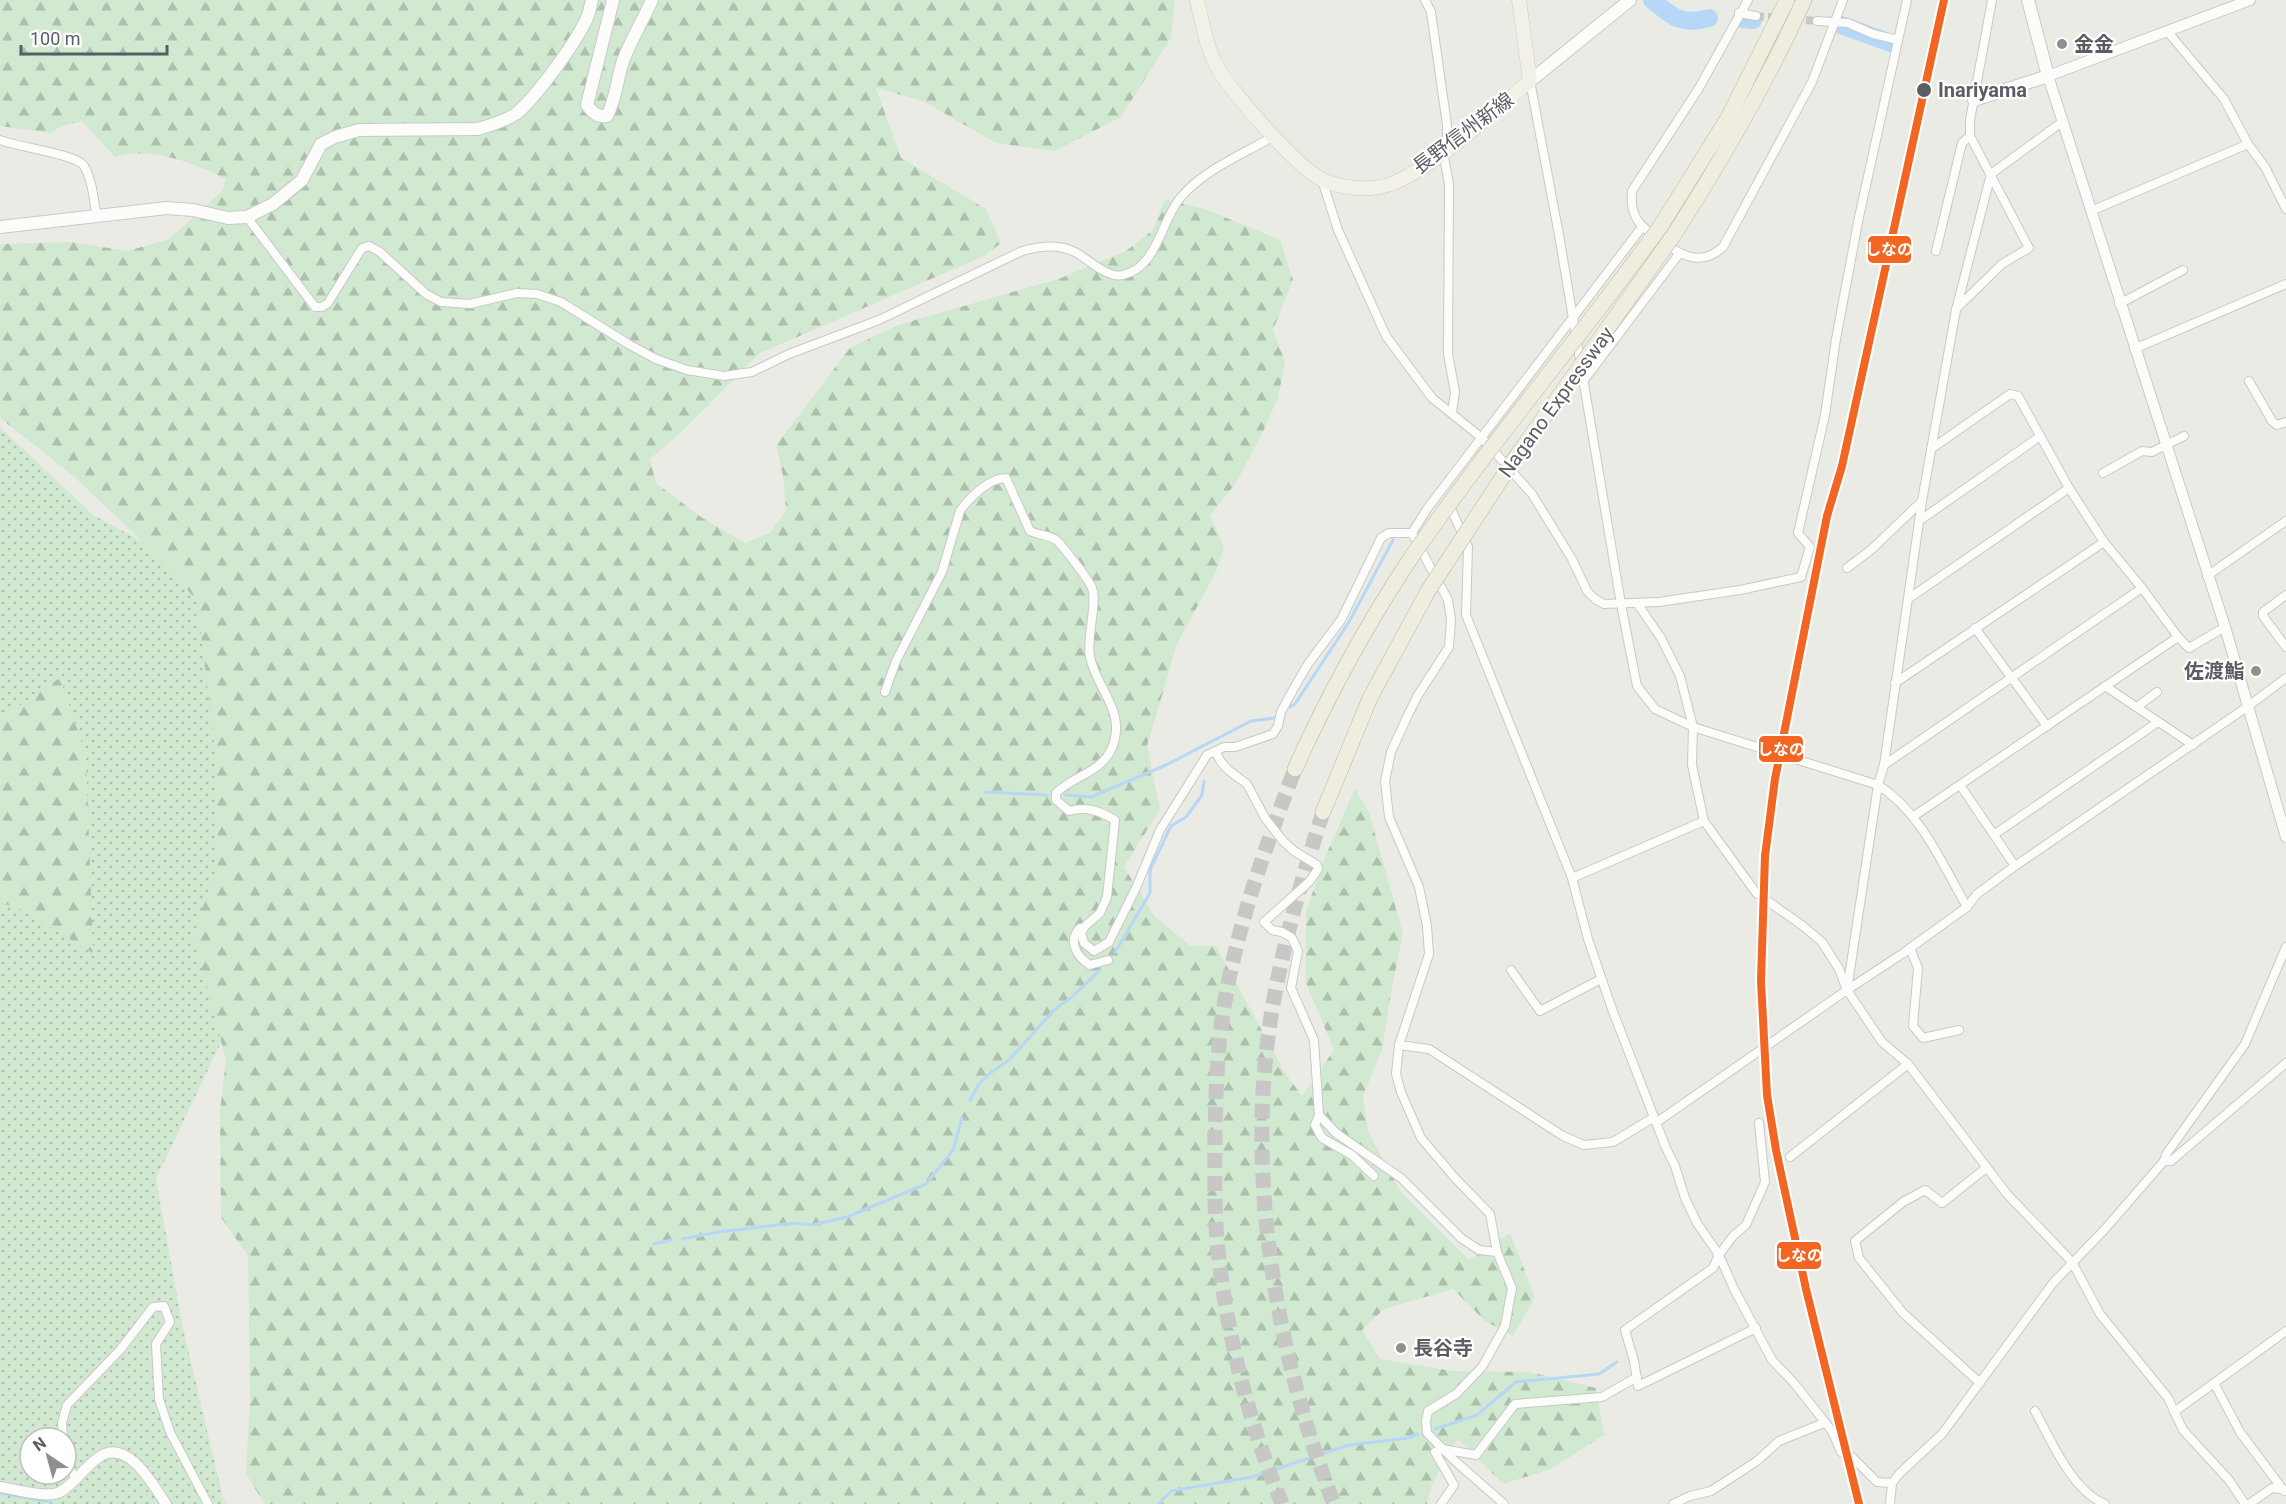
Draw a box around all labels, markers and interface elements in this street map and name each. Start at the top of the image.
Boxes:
scale bar [21,18,166,56]
text: 100 m [30,28,81,49]
place label: 金金 [2074,32,2114,56]
marker: 金金 [2055,37,2069,51]
place label: Inariyama [1938,78,2027,102]
marker: Inariyama [1915,81,1933,99]
street label: 長野信州新線 [1408,87,1518,179]
line badge: しなの [1867,235,1912,264]
text: しなの [1865,240,1913,259]
street label: Nagano Expressway [1493,322,1619,482]
place label: 佐渡鮨 [2184,659,2244,683]
marker: 佐渡鮨 [2249,664,2263,678]
line badge: しなの [1758,735,1804,763]
text: しなの [1757,740,1805,759]
line badge: しなの [1776,1241,1822,1270]
text: しなの [1775,1246,1823,1265]
place label: 長谷寺 [1413,1336,1473,1360]
marker: 長谷寺 [1394,1341,1408,1355]
north arrow [18,1426,78,1486]
text: N [29,1433,50,1455]

